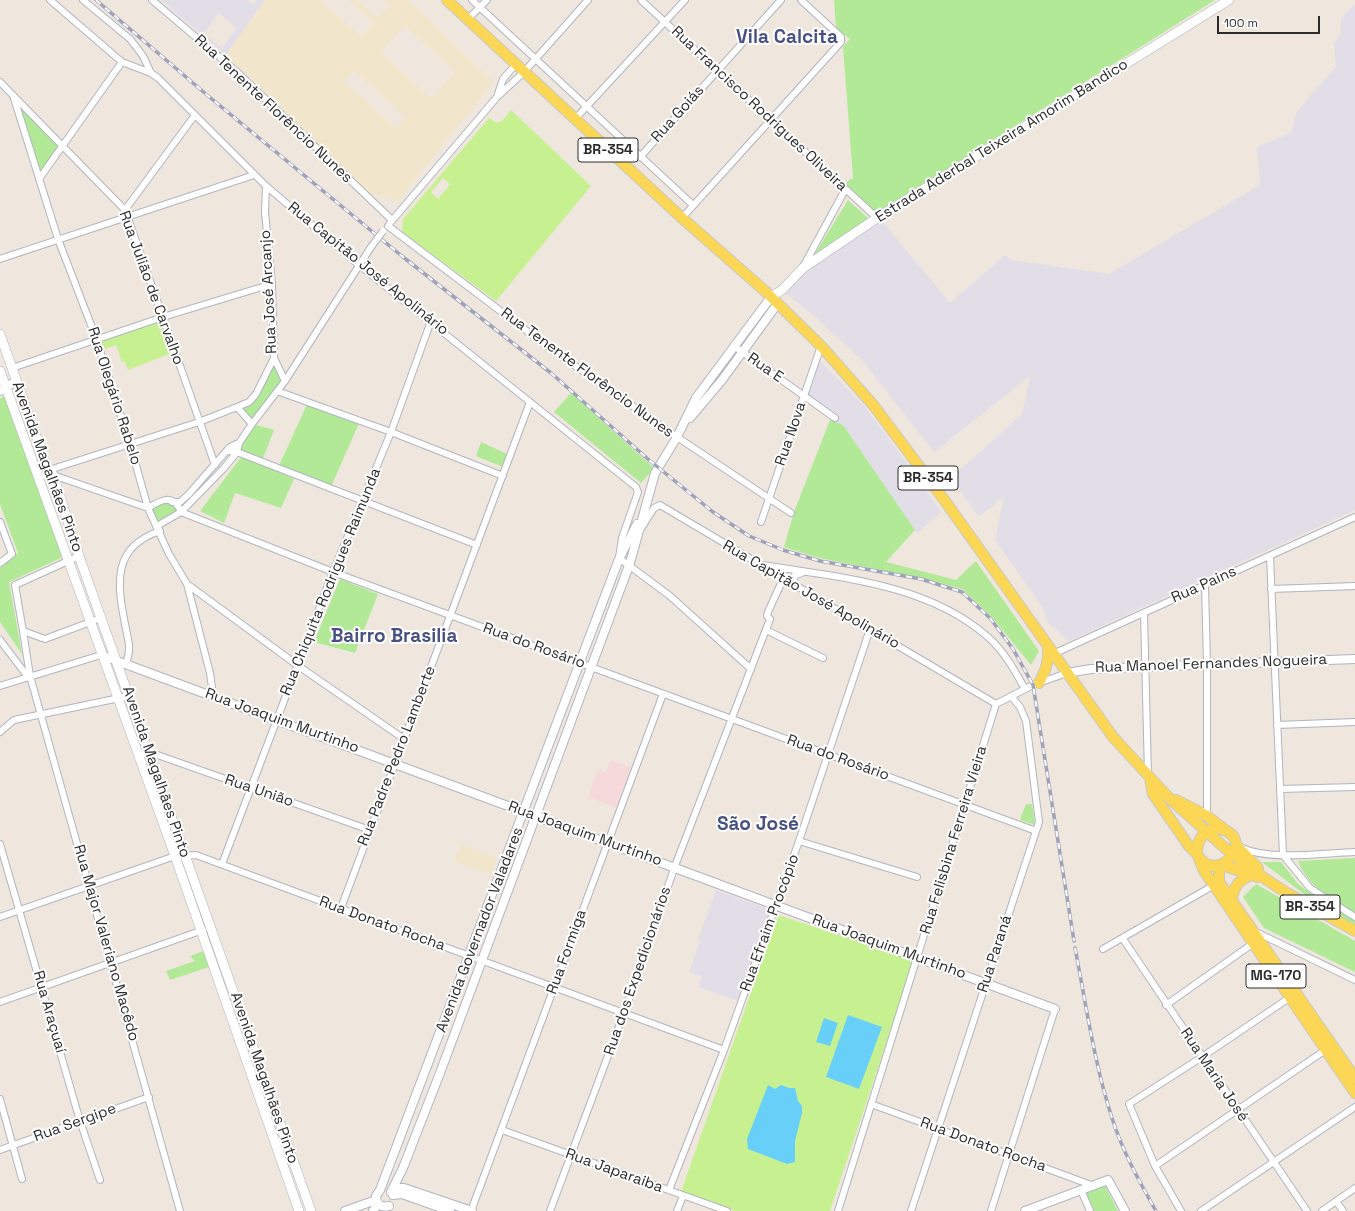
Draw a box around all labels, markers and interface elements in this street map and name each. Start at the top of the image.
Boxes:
scale bar [1219,8,1322,34]
text: 100 m [1224,15,1258,31]
street label: Rua Francisco Rodrigues Oliveira [667,23,851,195]
district label: Vila Calcita [736,27,838,49]
street label: Rua Tenente Florêncio Nunes [190,31,356,187]
street label: Estrada Aderbal Teixeira Amorim Bandico [872,55,1132,227]
street label: Rua Goiás [648,82,708,146]
road number: BR-354 [578,138,638,162]
street label: Rua Capitão José Apolinário [284,199,452,339]
street label: Rua Julião de Carvalho [115,209,187,367]
street label: Rua José Arcanjo [257,230,281,354]
street label: Rua Tenente Florêncio Nunes [497,304,677,442]
street label: Rua Olegário Rabelo [83,325,145,467]
street label: Rua E [744,349,786,387]
street label: Avenida Magalhães Pinto [8,379,86,555]
street label: Rua Nova [772,400,810,468]
street label: Rua Chiquita Rodrigues Raimunda [277,466,385,698]
road number: BR-354 [898,466,958,490]
street label: Rua Capitão José Apolinário [719,537,903,653]
street label: Rua Pains [1169,563,1239,607]
street label: Rua do Rosário [480,619,588,673]
district label: Bairro Brasilia [331,626,457,648]
street label: Rua Manoel Fernandes Nogueira [1095,651,1327,677]
street label: Rua Padre Pedro Lamberte [354,663,440,849]
street label: Avenida Magalhães Pinto [118,684,194,860]
street label: Rua Joaquim Murtinho [203,685,361,757]
street label: Rua do Rosário [784,731,892,785]
street label: Rua Felisbina Ferreira Vieira [917,744,991,936]
street label: Rua União [222,771,296,811]
street label: Rua Joaquim Murtinho [506,798,664,870]
district label: São José [717,814,799,836]
street label: Avenida Governador Valadares [433,825,527,1035]
street label: Rua Major Valeriano Macêdo [69,843,143,1043]
street label: Rua Efraim Procópio [737,852,803,994]
street label: Rua dos Expedicionários [601,884,675,1058]
street label: Rua Donato Rocha [316,893,448,955]
road number: BR-354 [1280,895,1340,919]
street label: Rua Formiga [543,907,591,997]
street label: Rua Joaquim Murtinho [810,911,968,983]
street label: Rua Paraná [974,913,1016,995]
road number: MG-170 [1246,964,1306,988]
street label: Rua Araçuaí [29,969,69,1055]
street label: Avenida Magalhães Pinto [226,990,302,1166]
street label: Rua Maria José [1176,1025,1252,1125]
street label: Rua Sergipe [31,1100,119,1146]
street label: Rua Donato Rocha [917,1114,1049,1176]
street label: Rua Japaraiba [563,1145,665,1197]

